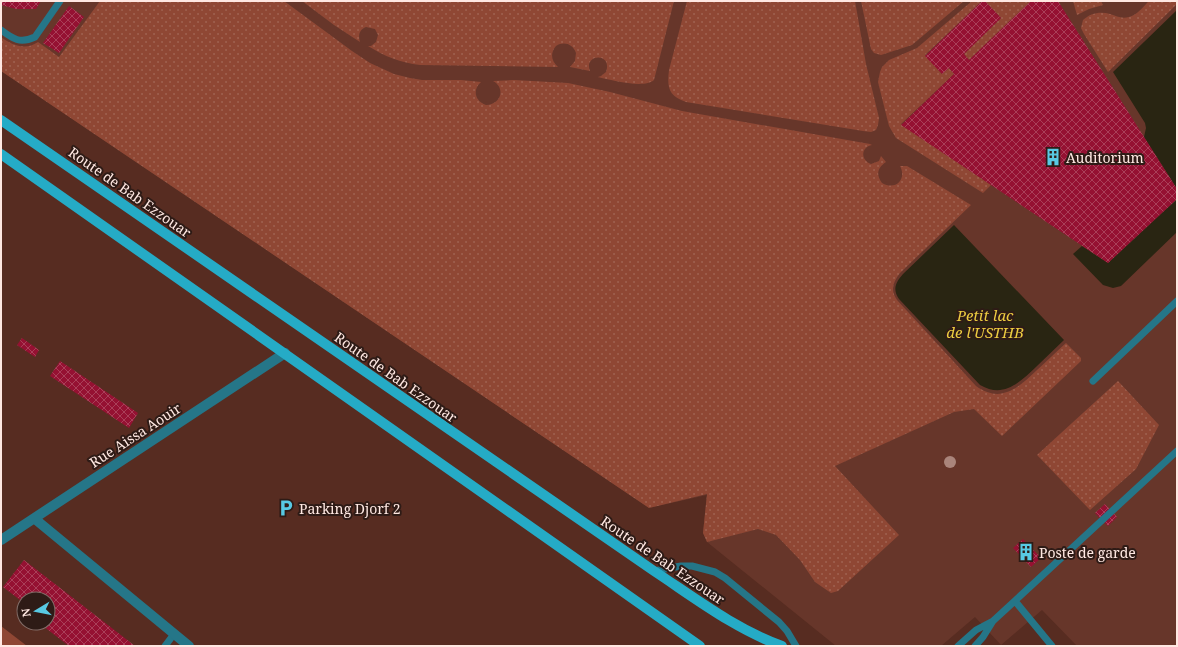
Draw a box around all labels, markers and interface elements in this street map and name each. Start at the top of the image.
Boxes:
street label: Route de Bab Ezzouar [65,142,195,242]
building icon: Auditorium [1043,147,1063,167]
place label: Auditorium [1066,148,1144,167]
water label: Petit lac de l'USTHB [946,305,1024,342]
street label: Route de Bab Ezzouar [331,327,461,427]
street label: Rue Aissa Aouir [86,398,185,472]
parking icon: Parking Djorf 2 [276,498,296,518]
place label: Parking Djorf 2 [299,499,401,518]
street label: Route de Bab Ezzouar [597,511,729,609]
building icon: Poste de garde [1016,542,1036,562]
place label: Poste de garde [1039,543,1136,562]
north arrow [16,591,56,631]
text: N [17,607,34,618]

